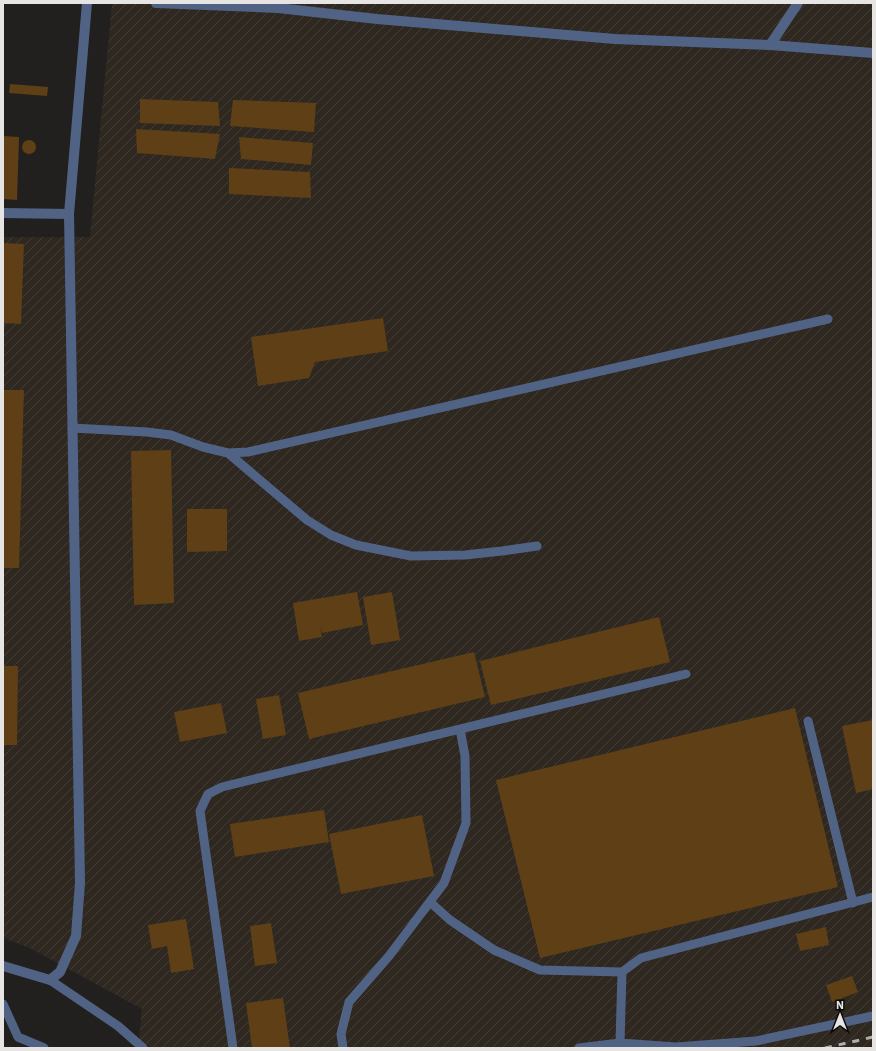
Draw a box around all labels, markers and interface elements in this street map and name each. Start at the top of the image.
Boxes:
north arrow [820,995,860,1035]
text: N [836,998,844,1012]

